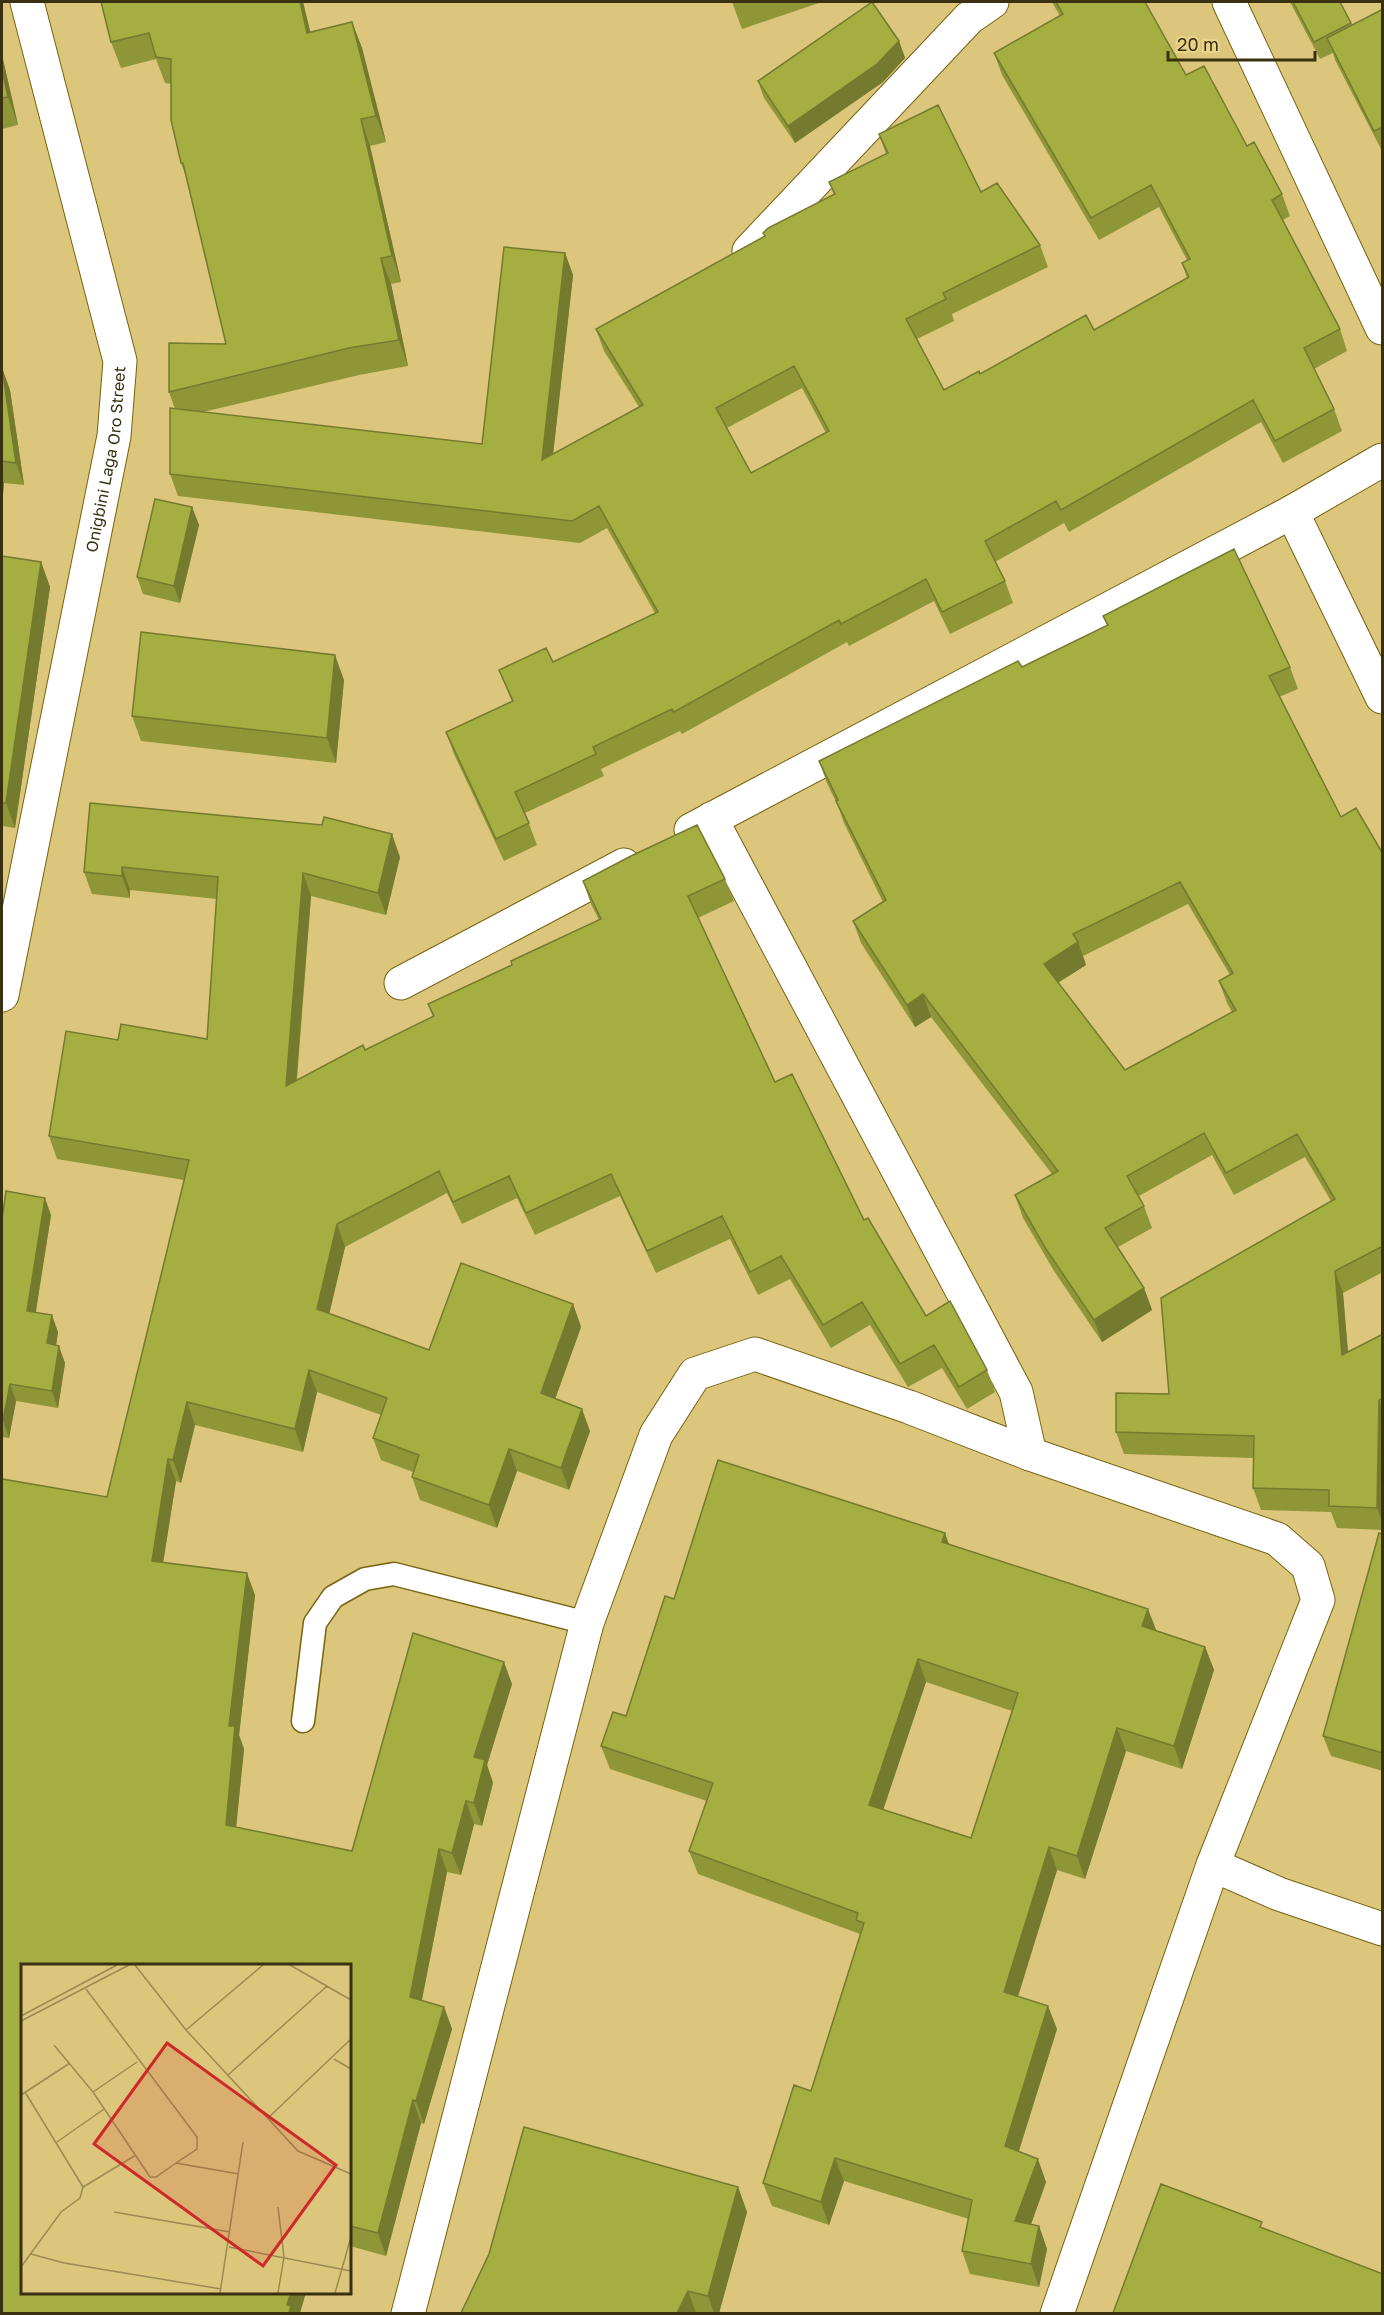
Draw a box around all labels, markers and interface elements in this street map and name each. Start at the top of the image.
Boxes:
scale bar [1168,24,1315,62]
text: 20 m [1177,33,1219,55]
street label: Onigbini Laga Oro Street [81,365,130,554]
inset map [21,1964,351,2294]

